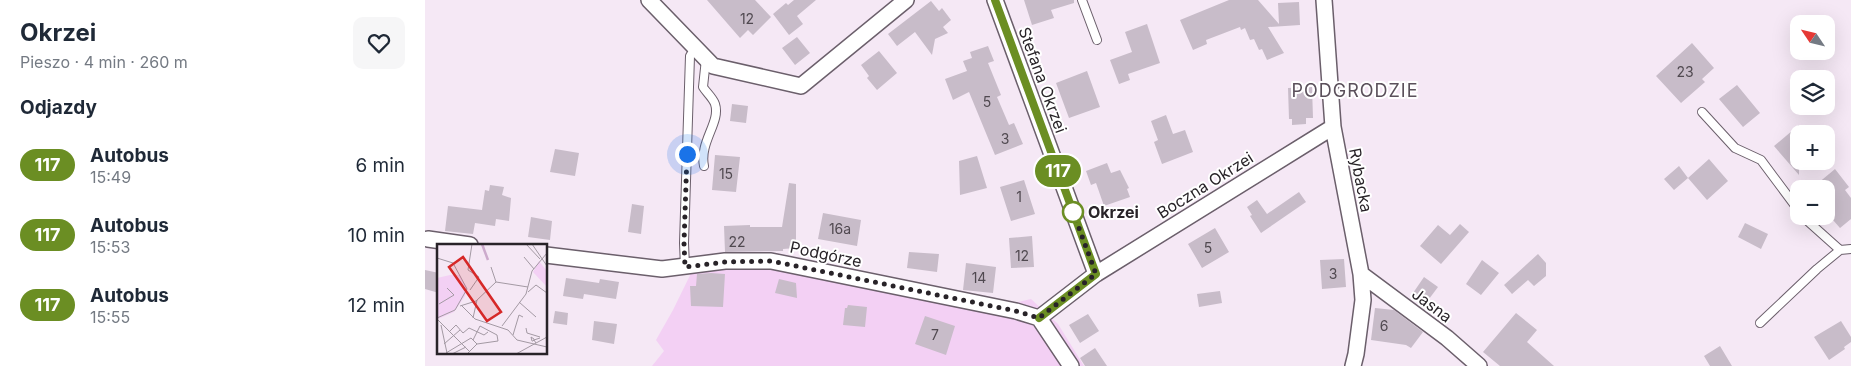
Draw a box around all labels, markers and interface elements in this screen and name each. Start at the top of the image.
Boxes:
house number: 12 [740,10,754,27]
north arrow [1790,15,1835,60]
map controls [1790,15,1835,225]
button: heart [353,17,405,69]
text: Okrzei [20,18,96,47]
street label: Stefana Okrzei [1015,24,1071,136]
text: Pieszo · 4 min · 260 m [20,52,188,72]
house number: 23 [1676,63,1694,80]
button: layers [1790,70,1835,115]
district label: PODGRODZIE [1292,80,1419,101]
house number: 5 [983,93,991,110]
text: Odjazdy [20,96,97,119]
button: + [1790,125,1835,170]
house number: 3 [1001,130,1009,147]
your location [675,142,700,167]
text: Autobus [90,144,169,167]
street label: Rybacka [1345,146,1377,214]
street label: Boczna Okrzei [1153,147,1257,223]
text: 117 [35,154,61,175]
text: 6 min [355,154,405,177]
line badge: 117 [1029,155,1087,187]
text: 117 [1045,160,1071,181]
house number: 15 [719,165,733,182]
text: 15:49 [90,167,131,187]
button: − [1790,180,1835,225]
house number: 1 [1016,188,1022,205]
marker: Okrzei [1062,201,1084,223]
place label: Okrzei [1088,202,1139,222]
text: Autobus [90,214,169,237]
house number: 16a [829,220,851,237]
text: 117 [35,224,61,245]
text: 10 min [347,224,405,247]
house number: 22 [728,233,746,250]
text: 15:53 [90,237,130,257]
street label: Podgórze [788,237,864,271]
house number: 5 [1204,239,1212,256]
inset map [437,244,547,354]
house number: 12 [1015,247,1029,264]
house number: 3 [1329,265,1337,282]
house number: 14 [972,269,986,286]
street label: Jasna [1408,283,1456,327]
text: Autobus [90,284,169,307]
text: 117 [35,294,61,315]
text: 12 min [348,294,405,317]
text: 15:55 [90,307,130,327]
house number: 6 [1380,317,1388,334]
house number: 7 [931,326,939,343]

